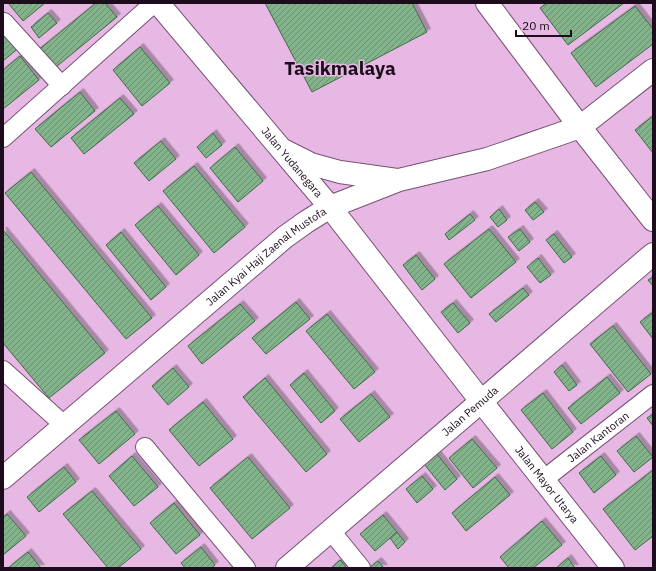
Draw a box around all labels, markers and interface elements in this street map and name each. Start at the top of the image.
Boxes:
scale bar [516,12,571,38]
text: 20 m [522,18,550,33]
district label: Tasikmalaya [284,56,396,80]
street label: Jalan Yudanegara [258,124,326,200]
street label: Jalan Kyai Haji Zaenal Mustofa [203,204,329,309]
street label: Jalan Pemuda [439,383,501,439]
street label: Jalan Kantoran [565,408,632,465]
street label: Jalan Mayor Utarya [512,443,582,526]

